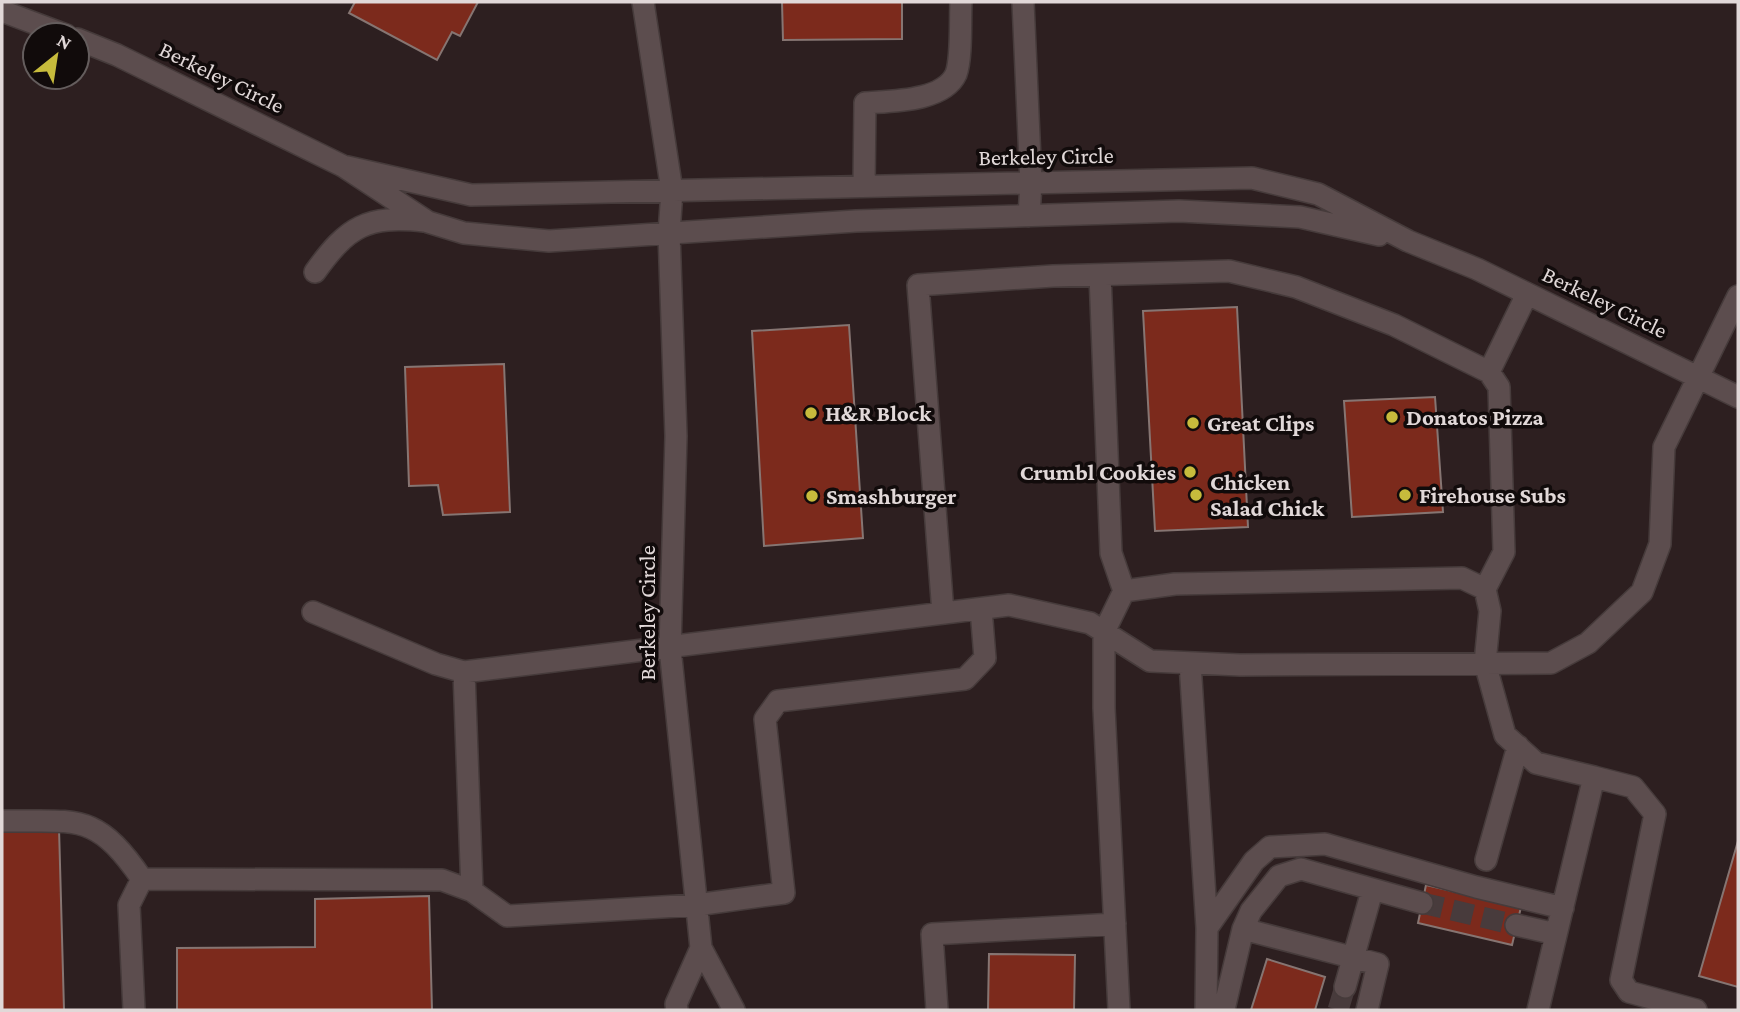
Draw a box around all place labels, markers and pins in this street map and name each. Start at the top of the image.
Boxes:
place label: H&R Block [825,400,932,426]
place label: Donatos Pizza [1406,404,1545,430]
marker: H&R Block [803,405,819,421]
marker: Donatos Pizza [1384,409,1400,425]
place label: Great Clips [1207,410,1314,436]
marker: Great Clips [1185,415,1201,431]
place label: Crumbl Cookies [1020,459,1176,485]
marker: Crumbl Cookies [1182,464,1198,480]
place label: Chicken Salad Chick [1210,469,1325,521]
place label: Firehouse Subs [1419,482,1566,508]
place label: Smashburger [826,483,957,509]
marker: Chicken Salad Chick [1188,487,1204,503]
marker: Firehouse Subs [1397,487,1413,503]
marker: Smashburger [804,488,820,504]

